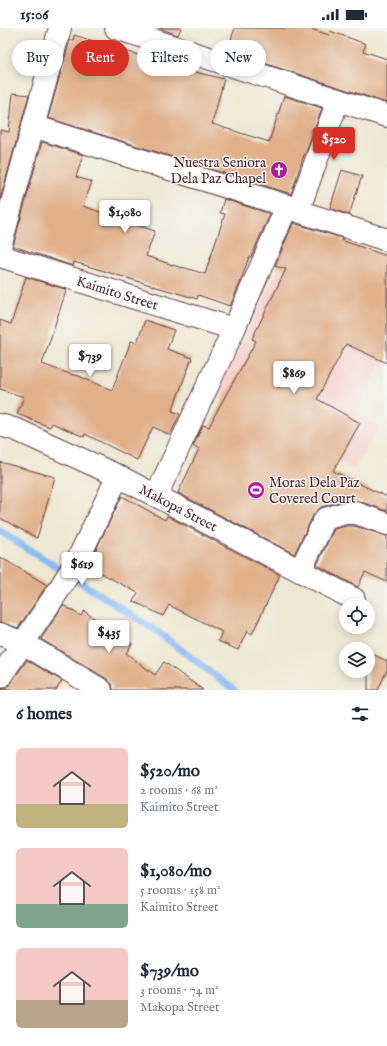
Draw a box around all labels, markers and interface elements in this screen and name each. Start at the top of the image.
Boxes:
text: 15:06 [20,5,49,24]
chip: Buy [12,40,63,76]
chip: Rent [71,40,129,76]
chip: Filters [137,40,202,76]
chip: New [210,40,266,76]
pin: $520 [310,127,358,161]
text: $520 [322,131,346,148]
place label: Nuestra Seniora Dela Paz Chapel [170,154,267,188]
church icon: Nuestra Seniora Dela Paz Chapel [269,160,289,180]
pin: $1,080 [92,200,158,234]
text: $1,080 [108,204,142,221]
street label: Kaimito Street [74,272,160,315]
pin: $739 [66,344,114,378]
text: $739 [78,348,102,365]
pin: $869 [270,361,318,395]
text: $869 [282,365,306,382]
place label: Moras Dela Paz Covered Court [269,474,360,508]
sports icon: Moras Dela Paz Covered Court [246,480,266,500]
street label: Makopa Street [136,481,220,536]
pin: $619 [58,552,106,586]
text: $619 [70,556,94,573]
map controls [339,598,375,678]
button: locate [339,598,375,634]
pin: $435 [85,620,133,654]
text: $435 [97,624,121,641]
button: layers [339,642,375,678]
icon: filters [349,703,371,725]
text: 6 homes [16,704,72,725]
text: $520/mo [140,761,200,782]
icon: home [48,764,96,812]
text: 2 rooms · 68 m² [140,782,218,799]
text: Kaimito Street [140,799,219,816]
text: $1,080/mo [140,861,212,882]
icon: home [48,864,96,912]
text: 5 rooms · 158 m² [140,882,221,899]
text: Kaimito Street [140,899,219,916]
text: $739/mo [140,961,199,982]
icon: home [48,964,96,1012]
text: 3 rooms · 74 m² [140,982,219,999]
text: Makopa Street [140,999,220,1016]

